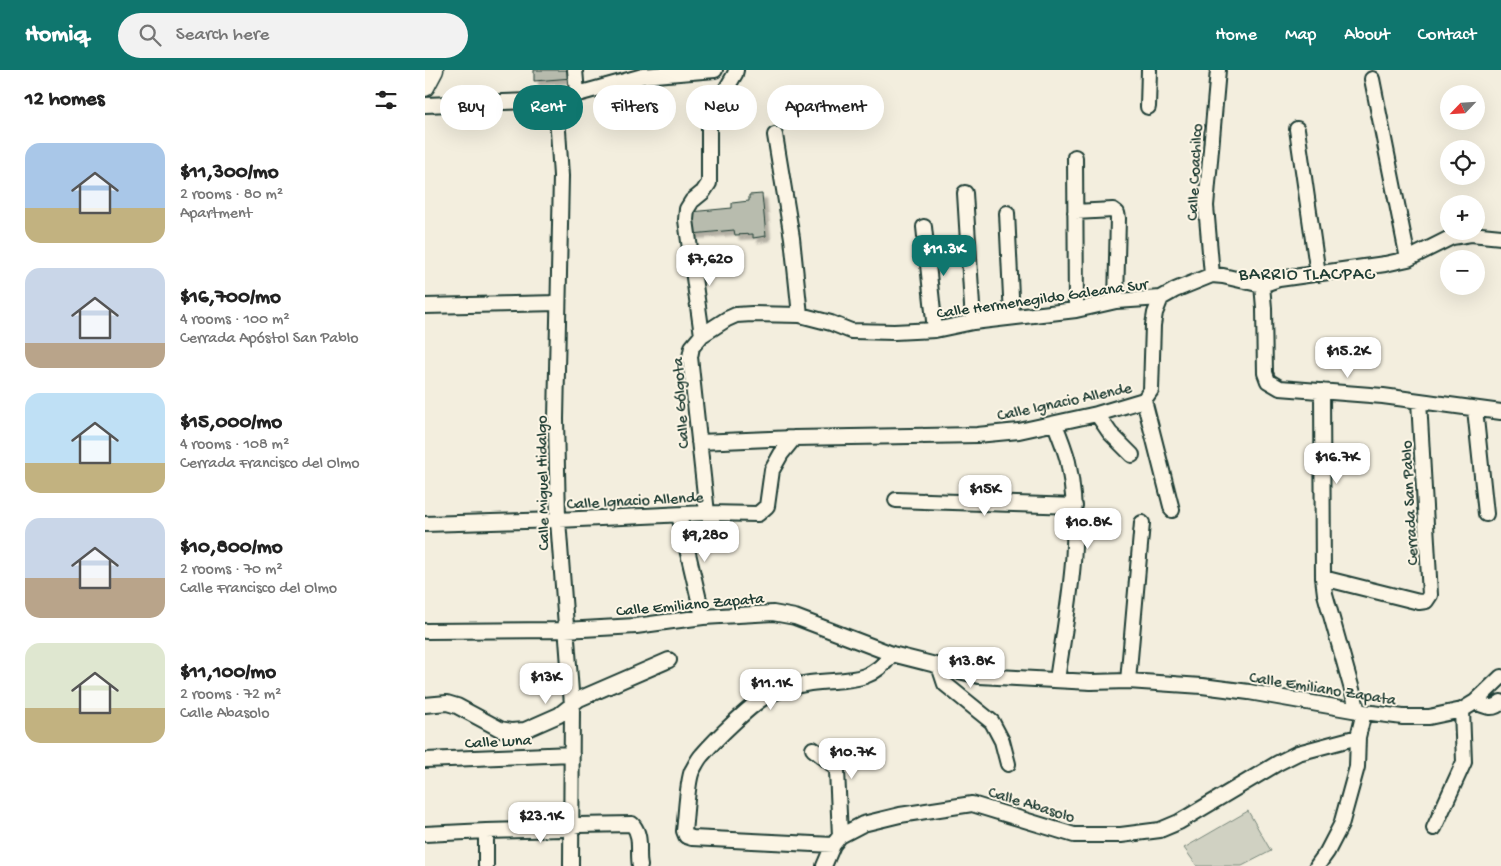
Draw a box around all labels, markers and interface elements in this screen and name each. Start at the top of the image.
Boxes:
search box [118,13,468,58]
text: Homiq [25,21,88,50]
icon: search [136,21,164,49]
text: Search here [176,24,269,47]
text: Home [1215,25,1257,46]
text: Map [1285,25,1316,46]
text: About [1344,25,1390,46]
text: Contact [1418,25,1476,46]
chip: Buy [440,85,503,130]
chip: Rent [513,85,583,130]
chip: Filters [593,85,676,130]
chip: New [686,85,757,130]
chip: Apartment [767,85,884,130]
north arrow [1440,85,1485,130]
map controls [1440,85,1485,295]
icon: filters [372,86,400,114]
text: 12 homes [25,88,104,113]
street label: Calle Coachilco [1184,123,1209,221]
button: locate [1440,140,1485,185]
text: $11,300/mo [180,161,279,186]
icon: home [65,163,125,223]
text: 2 rooms · 80 m² [180,186,283,205]
button: + [1440,195,1485,240]
text: Apartment [180,205,252,224]
pin: $11.3K [903,234,985,277]
text: $11.3K [923,241,965,260]
pin: $7,620 [669,244,751,287]
button: − [1440,250,1485,295]
text: $7,620 [687,251,733,270]
district label: BARRIO TLACPAC [1238,265,1375,286]
street label: Calle Hermenegildo Galeana Sur [936,276,1151,325]
text: $16,700/mo [180,286,281,311]
icon: home [65,288,125,348]
text: 4 rooms · 100 m² [180,311,290,330]
text: Cerrada Apóstol San Pablo [180,330,359,349]
pin: $15.2K [1307,336,1389,379]
text: $15.2K [1326,343,1370,362]
street label: Calle Gólgota [670,355,695,449]
street label: Calle Ignacio Allende [996,380,1134,427]
text: $15,000/mo [180,411,282,436]
icon: home [65,413,125,473]
street label: Calle Miguel Hidalgo [534,415,555,551]
text: 4 rooms · 108 m² [180,436,289,455]
street label: Cerrada San Pablo [1399,440,1424,566]
pin: $16.7K [1296,442,1378,485]
text: $16.7K [1315,449,1359,468]
text: Cerrada Francisco del Olmo [180,455,360,474]
pin: $15K [955,474,1015,517]
text: $15K [970,481,1000,500]
street label: Calle Ignacio Allende [566,489,705,516]
pin: $10.8K [1047,508,1129,550]
text: $10.8K [1065,514,1111,533]
pin: $9,280 [664,520,746,563]
text: $9,280 [682,527,728,546]
text: $10,800/mo [180,536,283,561]
icon: home [65,538,125,598]
text: 2 rooms · 70 m² [180,561,283,580]
text: Calle Francisco del Olmo [180,580,337,599]
street label: Calle Emiliano Zapata [616,590,766,622]
pin: $13.8K [930,646,1012,689]
text: $13.8K [949,653,993,672]
text: $11,100/mo [180,661,276,686]
pin: $13K [516,662,576,705]
icon: home [65,663,125,723]
pin: $11.1K [730,668,812,711]
text: $13K [531,669,561,688]
street label: Calle Emiliano Zapata [1248,669,1398,712]
text: $11.1K [751,675,791,694]
text: 2 rooms · 72 m² [180,686,281,705]
text: Calle Abasolo [180,705,269,724]
street label: Calle Luna [464,732,533,755]
pin: $10.7K [811,738,893,780]
text: $10.7K [830,744,874,763]
street label: Calle Abasolo [985,784,1077,829]
pin: $23.1K [500,802,582,844]
text: $23.1K [519,808,563,827]

